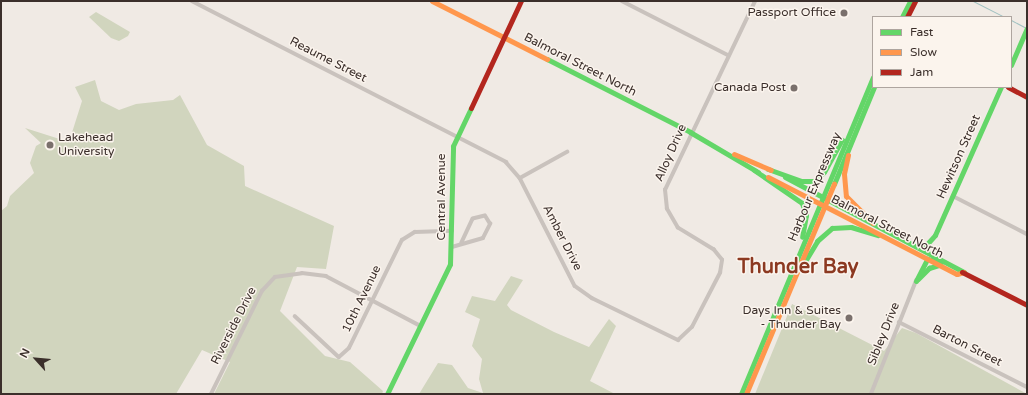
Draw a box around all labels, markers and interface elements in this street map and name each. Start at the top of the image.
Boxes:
place label: Passport Office [748,6,836,20]
marker: Passport Office [839,8,849,18]
legend [872,16,1012,88]
text: Fast [910,25,933,39]
street label: Balmoral Street North [521,30,639,100]
street label: Reaume Street [287,34,369,86]
text: Slow [910,45,937,59]
text: Jam [910,65,933,79]
place label: Canada Post [714,81,786,95]
marker: Canada Post [789,83,799,93]
street label: Hewitson Street [934,113,984,201]
street label: Alloy Drive [652,122,690,184]
street label: Harbour Expressway [785,130,845,244]
place label: Lakehead University [58,131,115,159]
marker: Lakehead University [45,140,55,150]
street label: Central Avenue [435,153,449,241]
street label: Balmoral Street North [828,192,946,262]
street label: Amber Drive [539,203,585,273]
district label: Thunder Bay [738,255,858,279]
street label: 10th Avenue [340,263,384,335]
street label: Riverside Drive [208,285,260,367]
street label: Sibley Drive [865,300,903,368]
place label: Days Inn & Suites - Thunder Bay [743,304,841,332]
marker: Days Inn & Suites - Thunder Bay [844,313,854,323]
street label: Barton Street [930,322,1004,370]
north arrow [16,339,56,379]
text: N [17,346,33,360]

